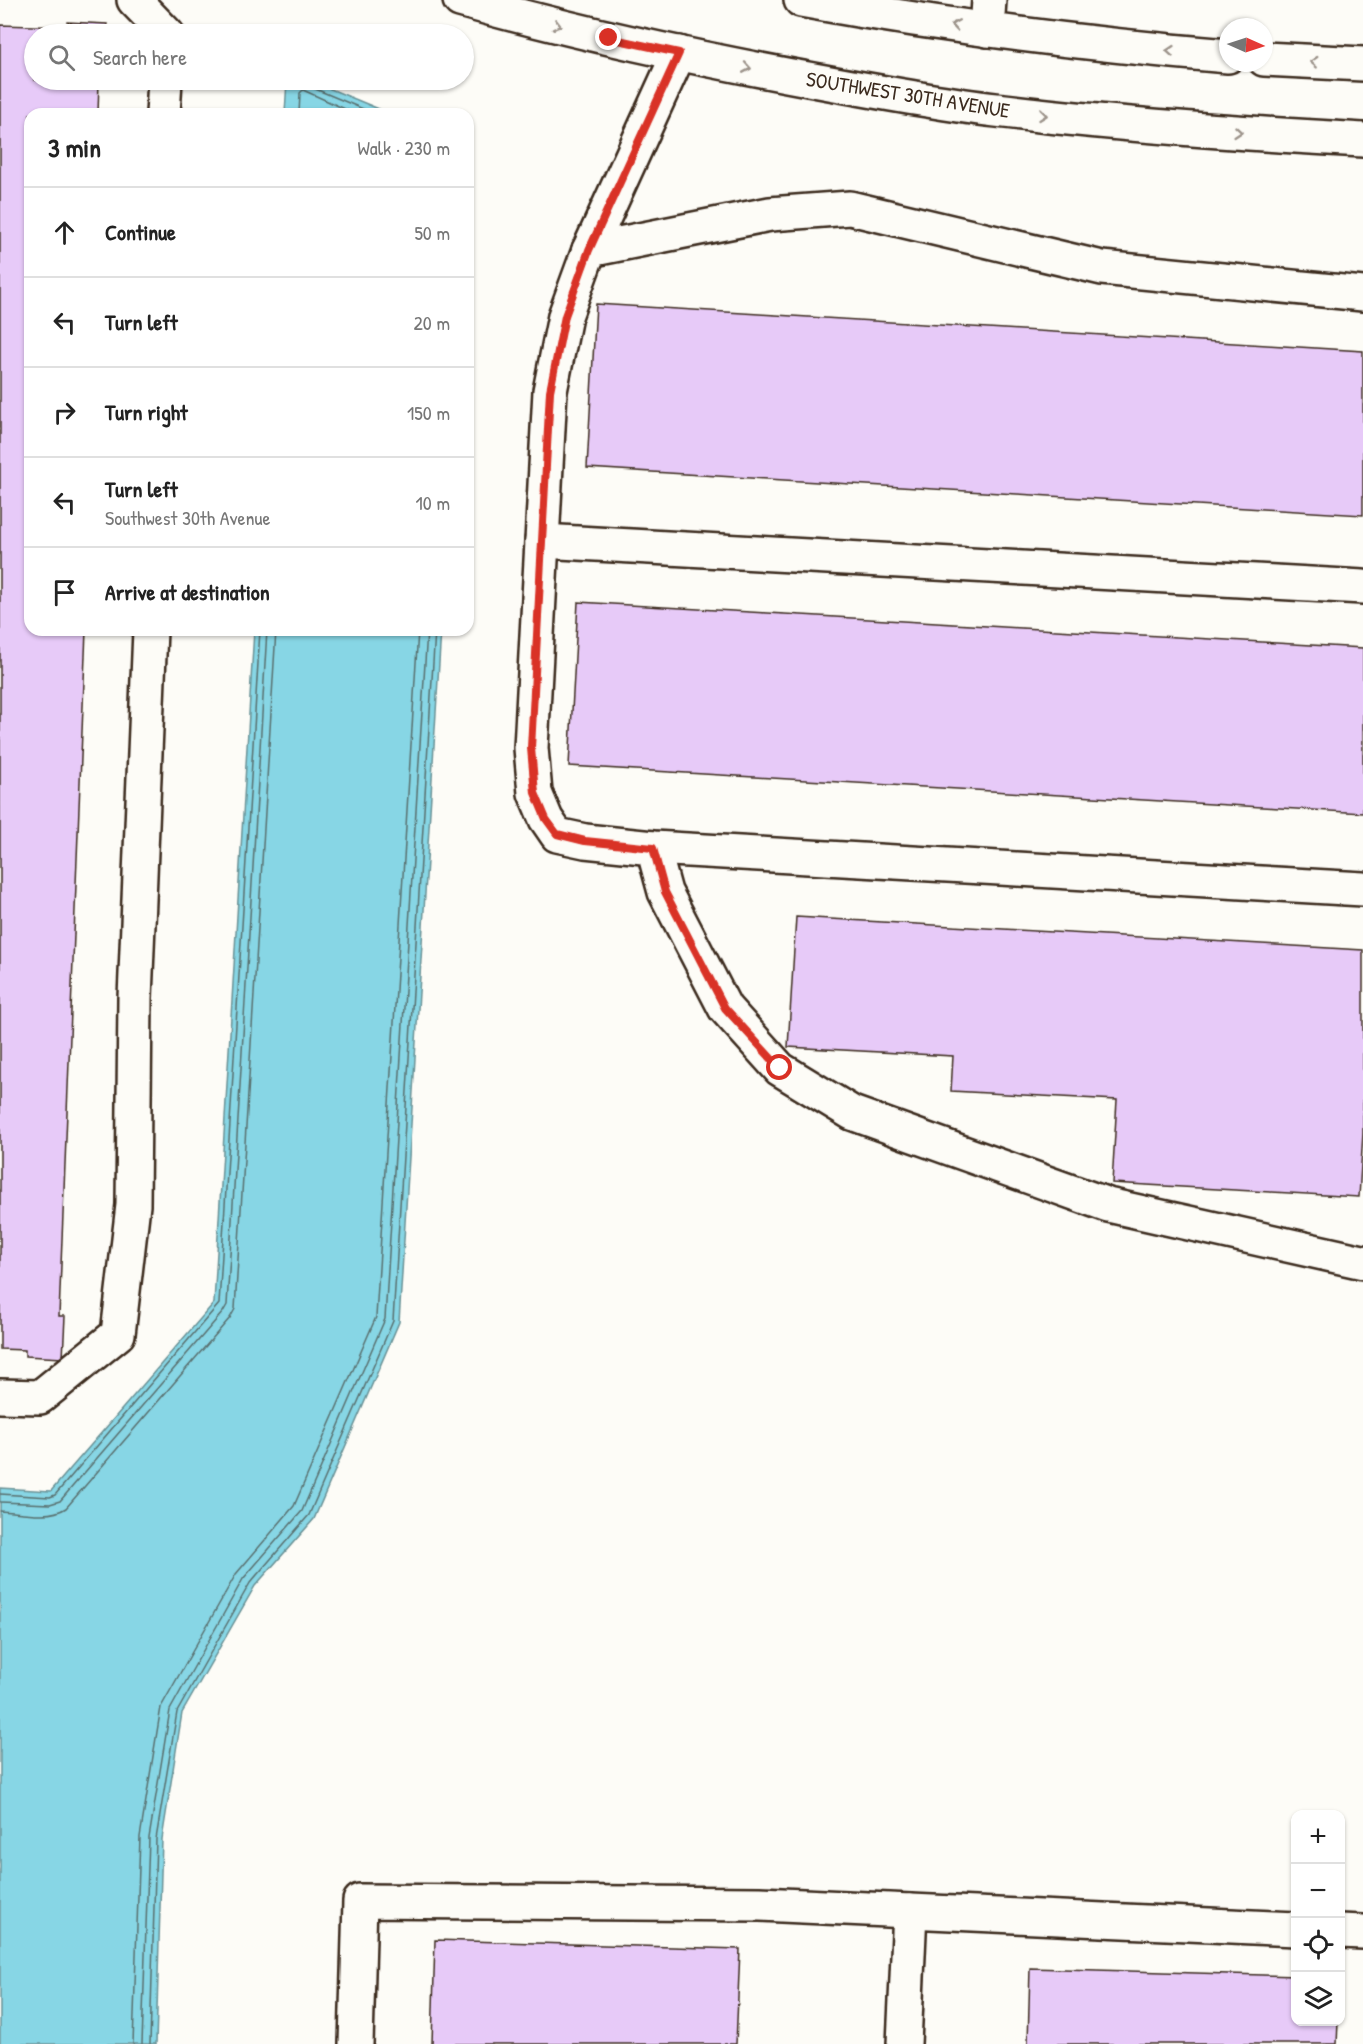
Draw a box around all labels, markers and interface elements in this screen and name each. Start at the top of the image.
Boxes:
one-way arrow [552,18,562,31]
north arrow [1219,18,1273,72]
one-way arrow [951,20,960,32]
search box [24,24,474,90]
route end [595,24,621,50]
icon: search [45,41,78,74]
text: Search here [93,42,187,72]
one-way arrow [1165,45,1174,58]
one-way arrow [1309,55,1318,68]
one-way arrow [742,61,752,74]
street label: SOUTHWEST 30TH AVENUE [804,64,1012,125]
one-way arrow [1039,108,1048,121]
one-way arrow [1233,126,1242,139]
text: 3 min [48,130,101,165]
text: Walk · 230 m [358,134,450,161]
icon: ahead [48,216,81,249]
text: Continue [105,217,176,247]
text: 50 m [414,219,450,246]
icon: left [48,306,81,339]
text: Turn left [105,307,178,337]
text: 20 m [413,309,450,336]
icon: right [48,396,81,429]
text: Turn right [105,397,188,427]
text: 150 m [407,399,450,426]
text: Turn left [105,474,178,504]
icon: left [48,486,81,519]
text: 10 m [416,489,450,516]
text: Southwest 30th Avenue [105,504,270,531]
icon: arrive [48,576,81,609]
text: Arrive at destination [105,577,270,607]
route start [766,1054,792,1080]
map controls [1291,1810,1345,2026]
button: + [1291,1810,1345,1864]
button: − [1291,1864,1345,1918]
button: locate [1291,1918,1345,1972]
button: layers [1291,1972,1345,2026]

